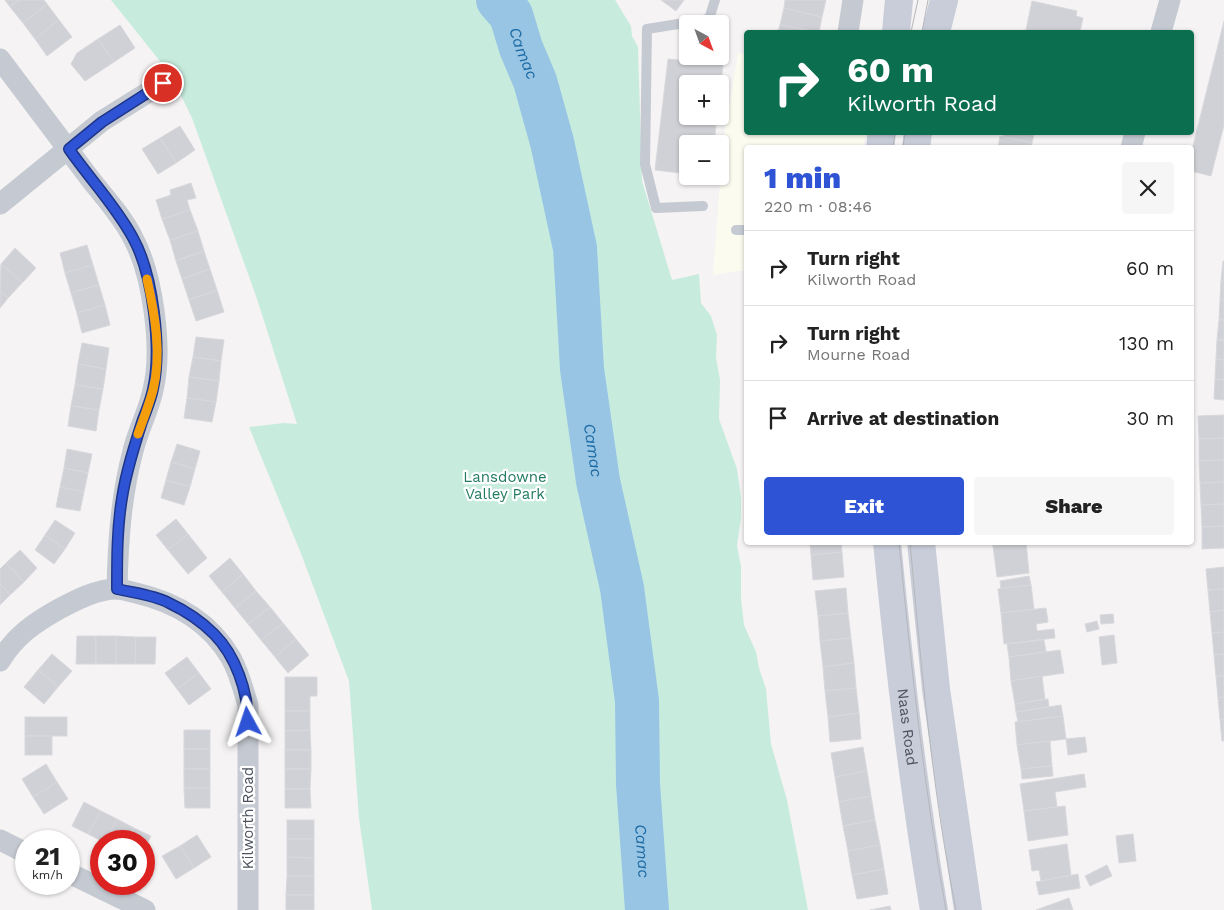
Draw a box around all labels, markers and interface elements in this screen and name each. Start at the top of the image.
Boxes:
north arrow [679,15,729,65]
map controls [679,15,729,185]
water label: Camac [505,25,542,82]
text: 60 m [847,49,934,91]
icon: right [764,50,829,115]
pin [142,62,184,104]
icon: arrive [149,69,177,97]
button: + [679,75,729,125]
text: Kilworth Road [847,91,997,116]
button: − [679,135,729,185]
text: 1 min [764,160,841,195]
button: close [1122,162,1174,214]
text: 220 m · 08:46 [764,197,872,216]
text: Turn right [807,247,900,270]
icon: right [764,254,792,282]
text: 60 m [1126,257,1174,280]
text: Kilworth Road [807,270,916,289]
text: Turn right [807,322,900,345]
icon: right [764,329,792,357]
text: 130 m [1119,332,1174,355]
text: Mourne Road [807,345,910,364]
icon: arrive [764,404,792,432]
text: Arrive at destination [807,407,999,430]
text: 30 m [1127,407,1174,430]
water label: Camac [580,422,606,478]
park label: Lansdowne Valley Park [463,468,547,503]
button: Exit [764,477,964,535]
button: Share [974,477,1174,535]
street label: Naas Road [894,687,921,767]
position arrow [221,695,273,747]
street label: Kilworth Road [239,767,257,869]
water label: Camac [631,823,654,879]
speed limit sign: 30 [90,830,155,895]
text: 21 [35,842,60,871]
text: km/h [32,868,63,882]

